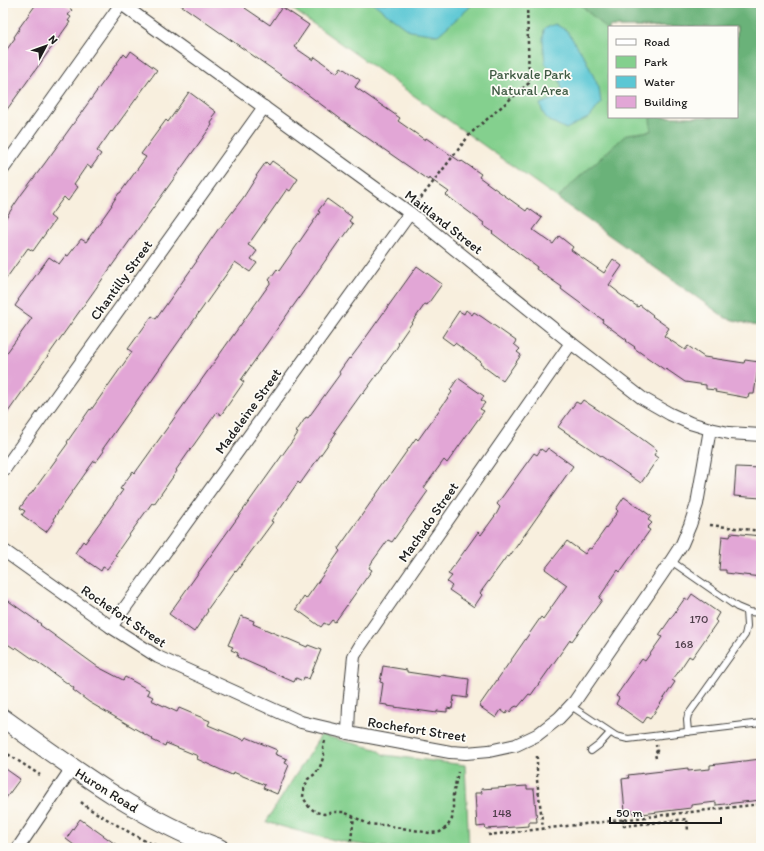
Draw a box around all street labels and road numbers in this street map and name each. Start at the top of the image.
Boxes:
street label: Maitland Street [401,187,486,258]
street label: Chantilly Street [87,237,156,324]
street label: Madeleine Street [212,365,285,457]
street label: Machado Street [395,479,462,566]
street label: Rochefort Street [78,582,170,651]
street label: Rochefort Street [366,713,467,746]
street label: Huron Road [72,764,142,817]

